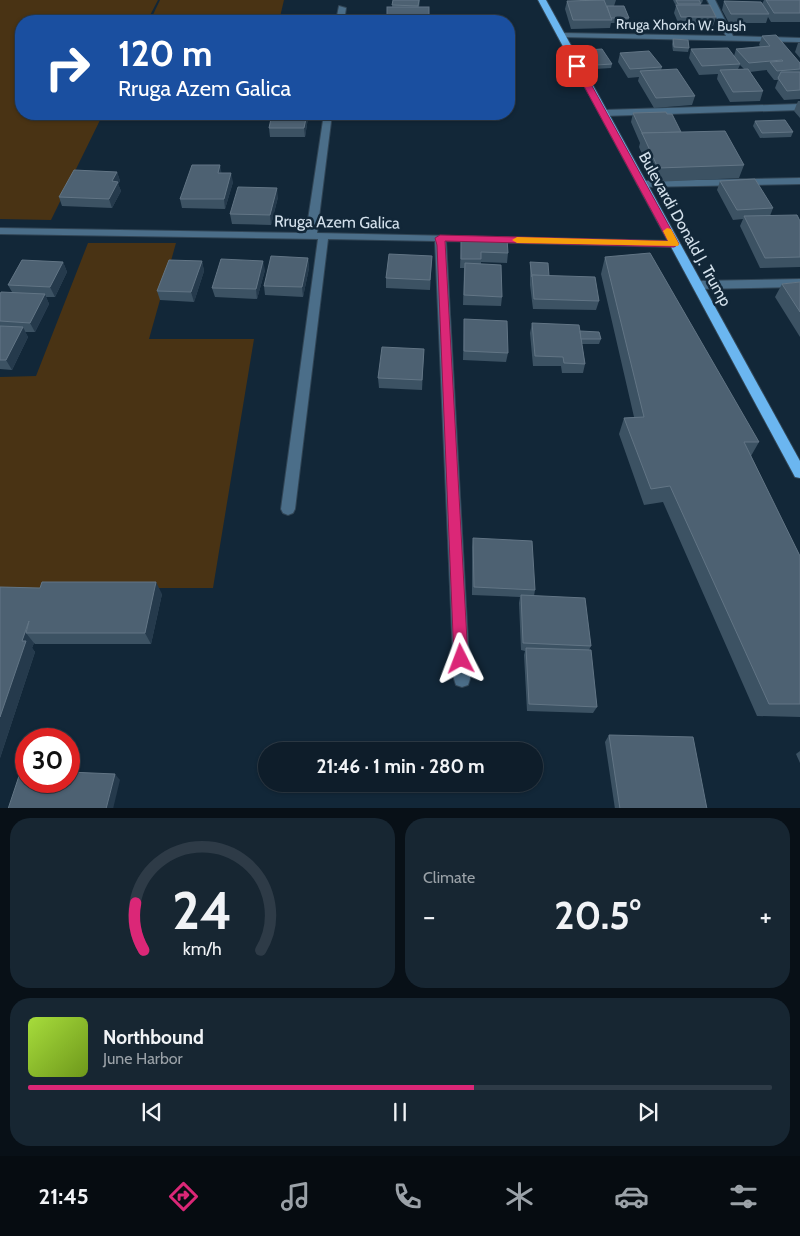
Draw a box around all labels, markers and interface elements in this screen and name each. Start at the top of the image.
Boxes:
street label: Rruga Xhorxh W. Bush [616,15,746,35]
text: 120 m [118,32,212,75]
icon: right [35,35,100,100]
pin [556,45,598,87]
icon: arrive [563,52,591,80]
text: Rruga Azem Galica [118,75,291,102]
street label: Bulevardi Donald J. Trump [635,149,735,310]
street label: Rruga Azem Galica [274,211,400,233]
position arrow [434,632,486,684]
speed limit sign: 30 [15,728,80,793]
text: 21:46 · 1 min · 280 m [316,755,485,778]
text: Climate [423,868,475,887]
text: 24 [173,879,232,942]
text: 20.5° [554,892,641,939]
text: − [423,899,435,933]
text: + [760,899,772,933]
text: km/h [183,938,222,959]
text: Northbound [103,1026,204,1049]
text: June Harbor [103,1049,183,1068]
icon: previous [138,1098,166,1126]
icon: pause [386,1098,414,1126]
icon: next [634,1098,662,1126]
icon: directions [166,1179,201,1214]
icon: music [278,1179,313,1214]
icon: phone [390,1179,425,1214]
icon: climate [502,1179,537,1214]
icon: car [614,1179,649,1214]
icon: filters [726,1179,761,1214]
text: 21:45 [39,1183,89,1210]

